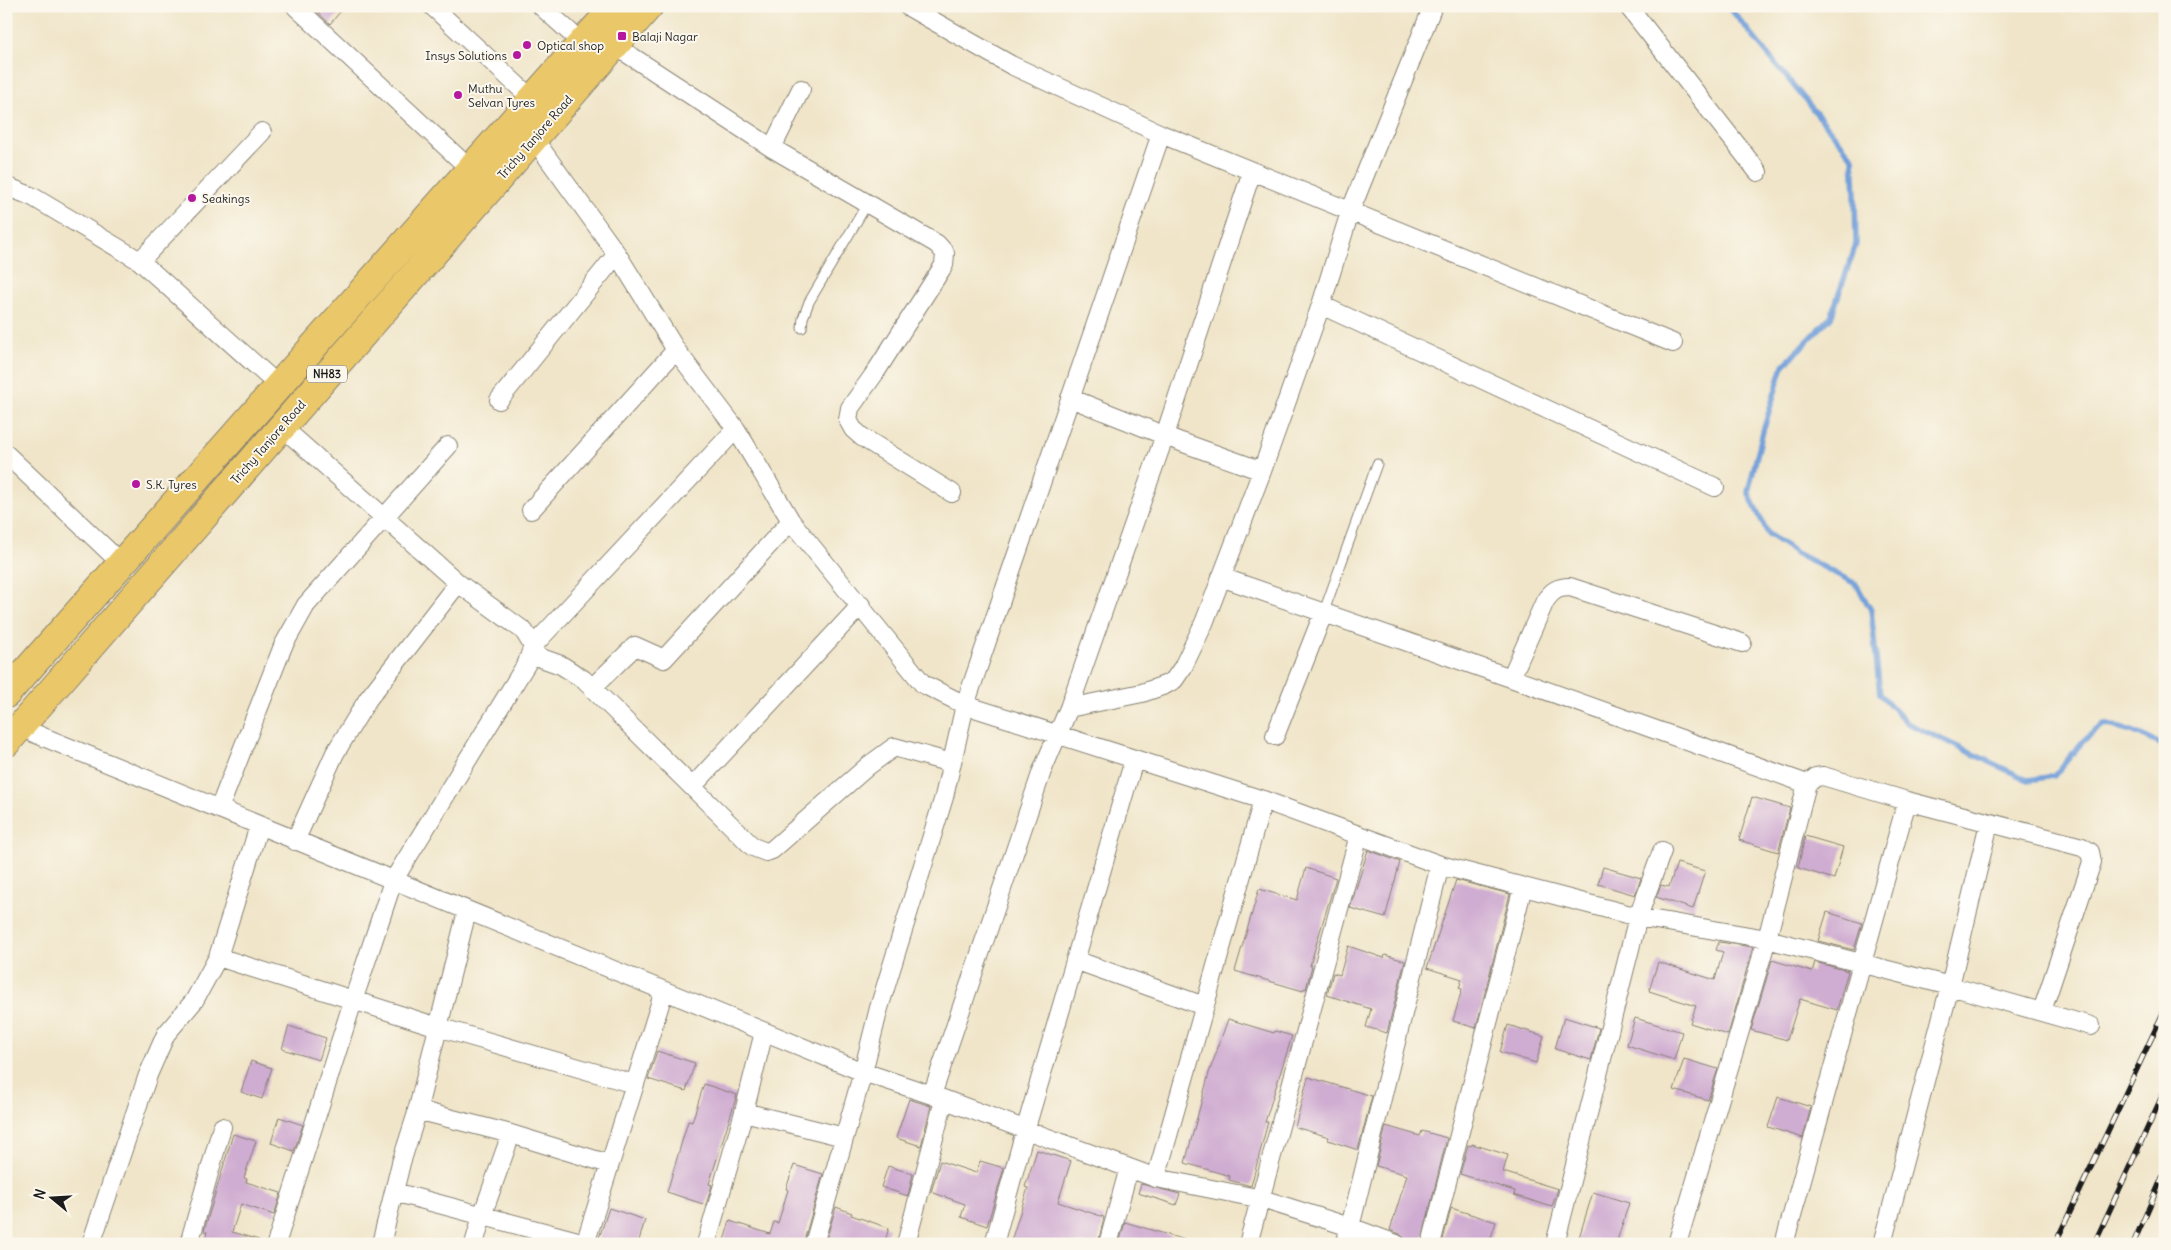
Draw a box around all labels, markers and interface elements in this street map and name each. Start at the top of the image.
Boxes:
place label: Balaji Nagar [632,29,698,44]
marker: Balaji Nagar [616,30,628,42]
place label: Optical shop [537,38,604,53]
marker: Optical shop [521,39,533,51]
place label: Insys Solutions [425,48,507,63]
marker: Insys Solutions [511,49,523,61]
place label: Muthu Selvan Tyres [468,81,535,110]
marker: Muthu Selvan Tyres [452,89,464,101]
street label: Trichy Tanjore Road [494,92,576,182]
place label: Seakings [202,191,250,206]
marker: Seakings [186,192,198,204]
road number: NH83 [307,366,347,382]
street label: Trichy Tanjore Road [227,397,309,487]
place label: S.K. Tyres [146,477,197,492]
marker: S.K. Tyres [130,478,142,490]
north arrow [28,1172,78,1222]
text: N [30,1187,50,1201]

